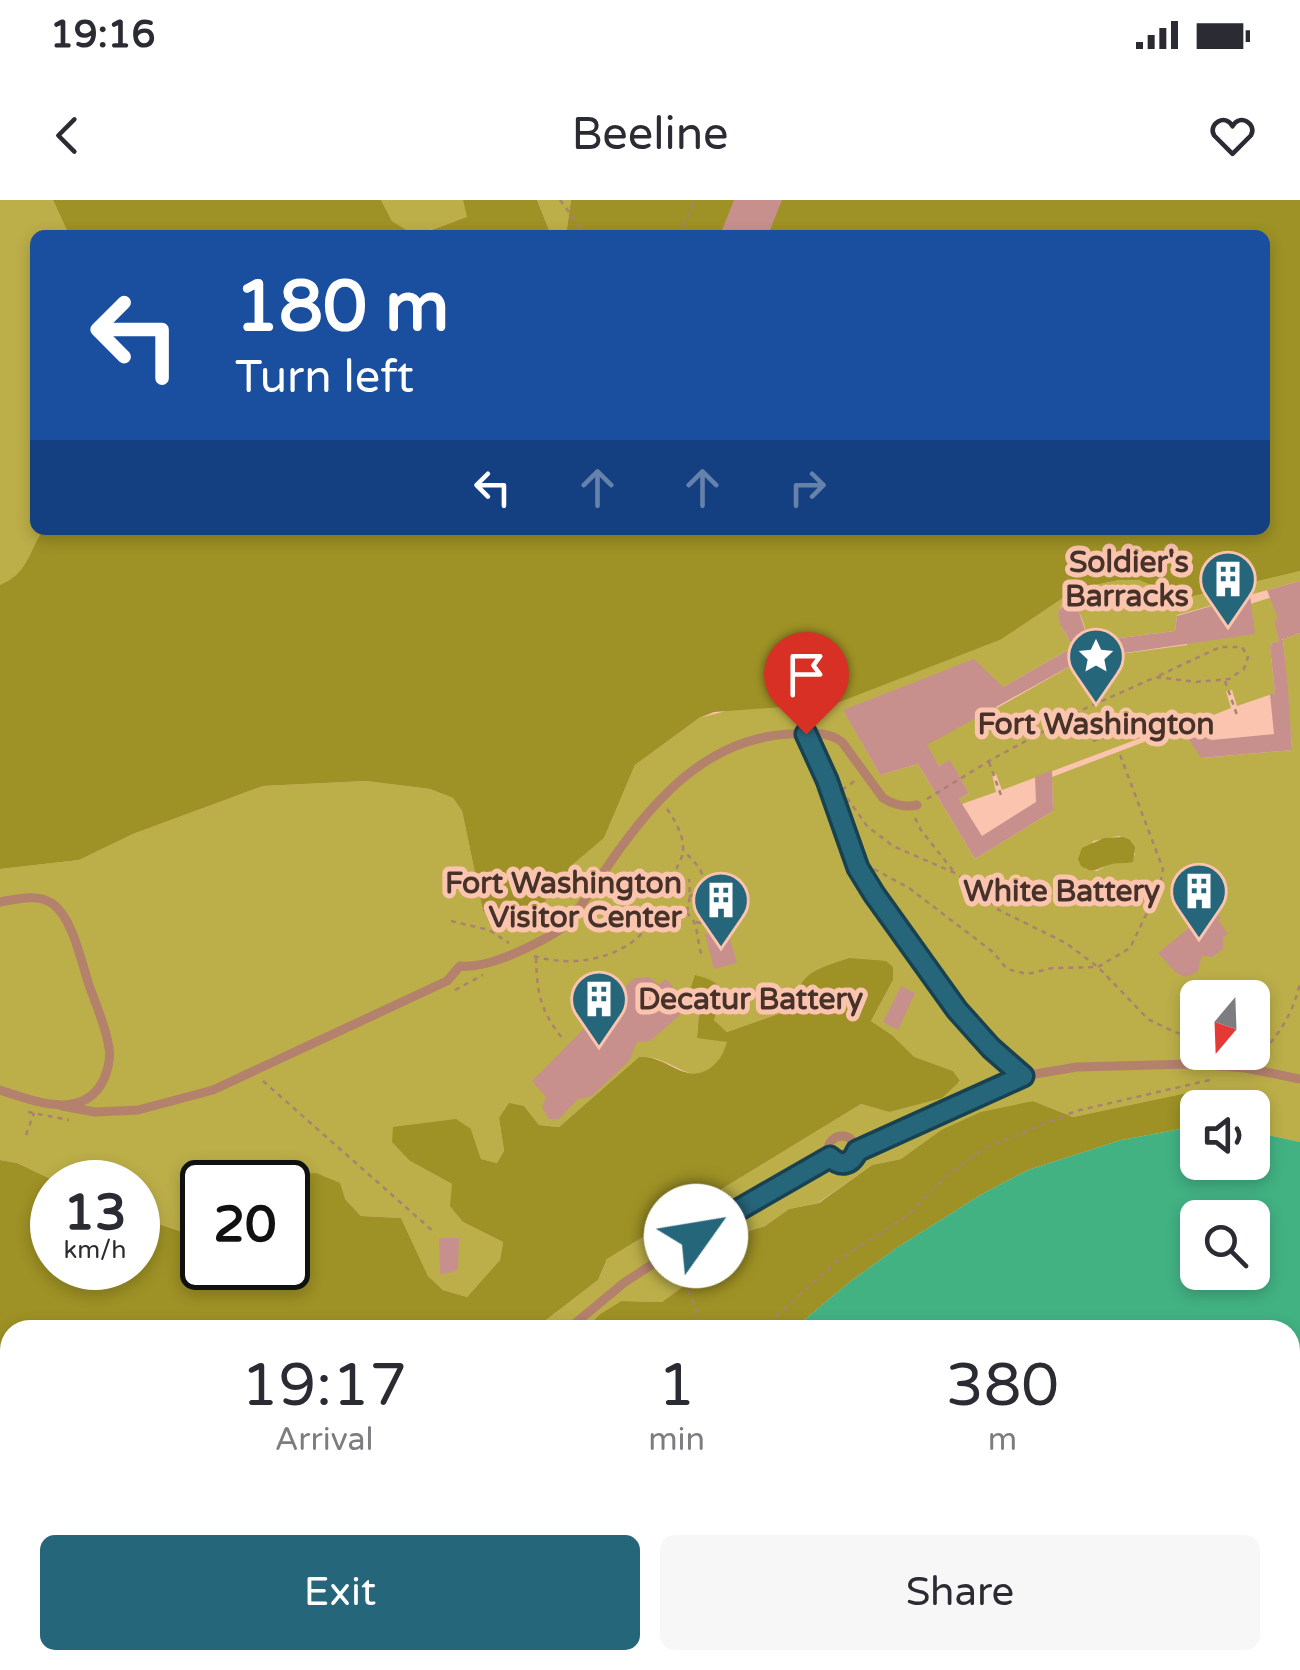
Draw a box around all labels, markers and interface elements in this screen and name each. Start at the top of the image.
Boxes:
text: 19:16 [50,12,155,58]
icon: back [40,108,95,163]
text: Beeline [571,108,729,162]
icon: heart [1205,108,1260,163]
text: 180 m [235,266,449,350]
icon: left [70,270,200,400]
text: Turn left [235,351,414,405]
icon: left [465,460,520,515]
icon: ahead [570,460,625,515]
icon: ahead [675,460,730,515]
icon: right [780,460,835,515]
place label: Soldier's Barracks [1065,544,1189,615]
building icon: Soldier's Barracks [1198,549,1258,628]
place icon: Fort Washington [1066,626,1126,705]
pin [764,632,849,735]
icon: arrive [779,647,834,702]
place label: Fort Washington [977,706,1215,743]
building icon: White Battery [1169,861,1229,940]
place label: Fort Washington Visitor Center [445,865,683,936]
building icon: Fort Washington Visitor Center [691,870,751,949]
place label: White Battery [963,873,1160,910]
building icon: Decatur Battery [569,969,629,1048]
north arrow [1180,980,1270,1070]
map controls [1180,980,1270,1290]
place label: Decatur Battery [638,981,863,1018]
button: sound [1180,1090,1270,1180]
speed limit sign: 20 [180,1160,310,1290]
text: 13 [64,1183,126,1243]
position arrow [644,1184,748,1288]
button: search [1180,1200,1270,1290]
text: km/h [64,1235,126,1265]
text: 19:17 [241,1350,407,1422]
text: 1 [658,1350,695,1422]
text: 380 [946,1350,1059,1422]
text: Arrival [275,1421,374,1459]
text: min [648,1421,705,1459]
text: m [988,1421,1017,1459]
button: Exit [40,1535,640,1650]
button: Share [660,1535,1260,1650]

